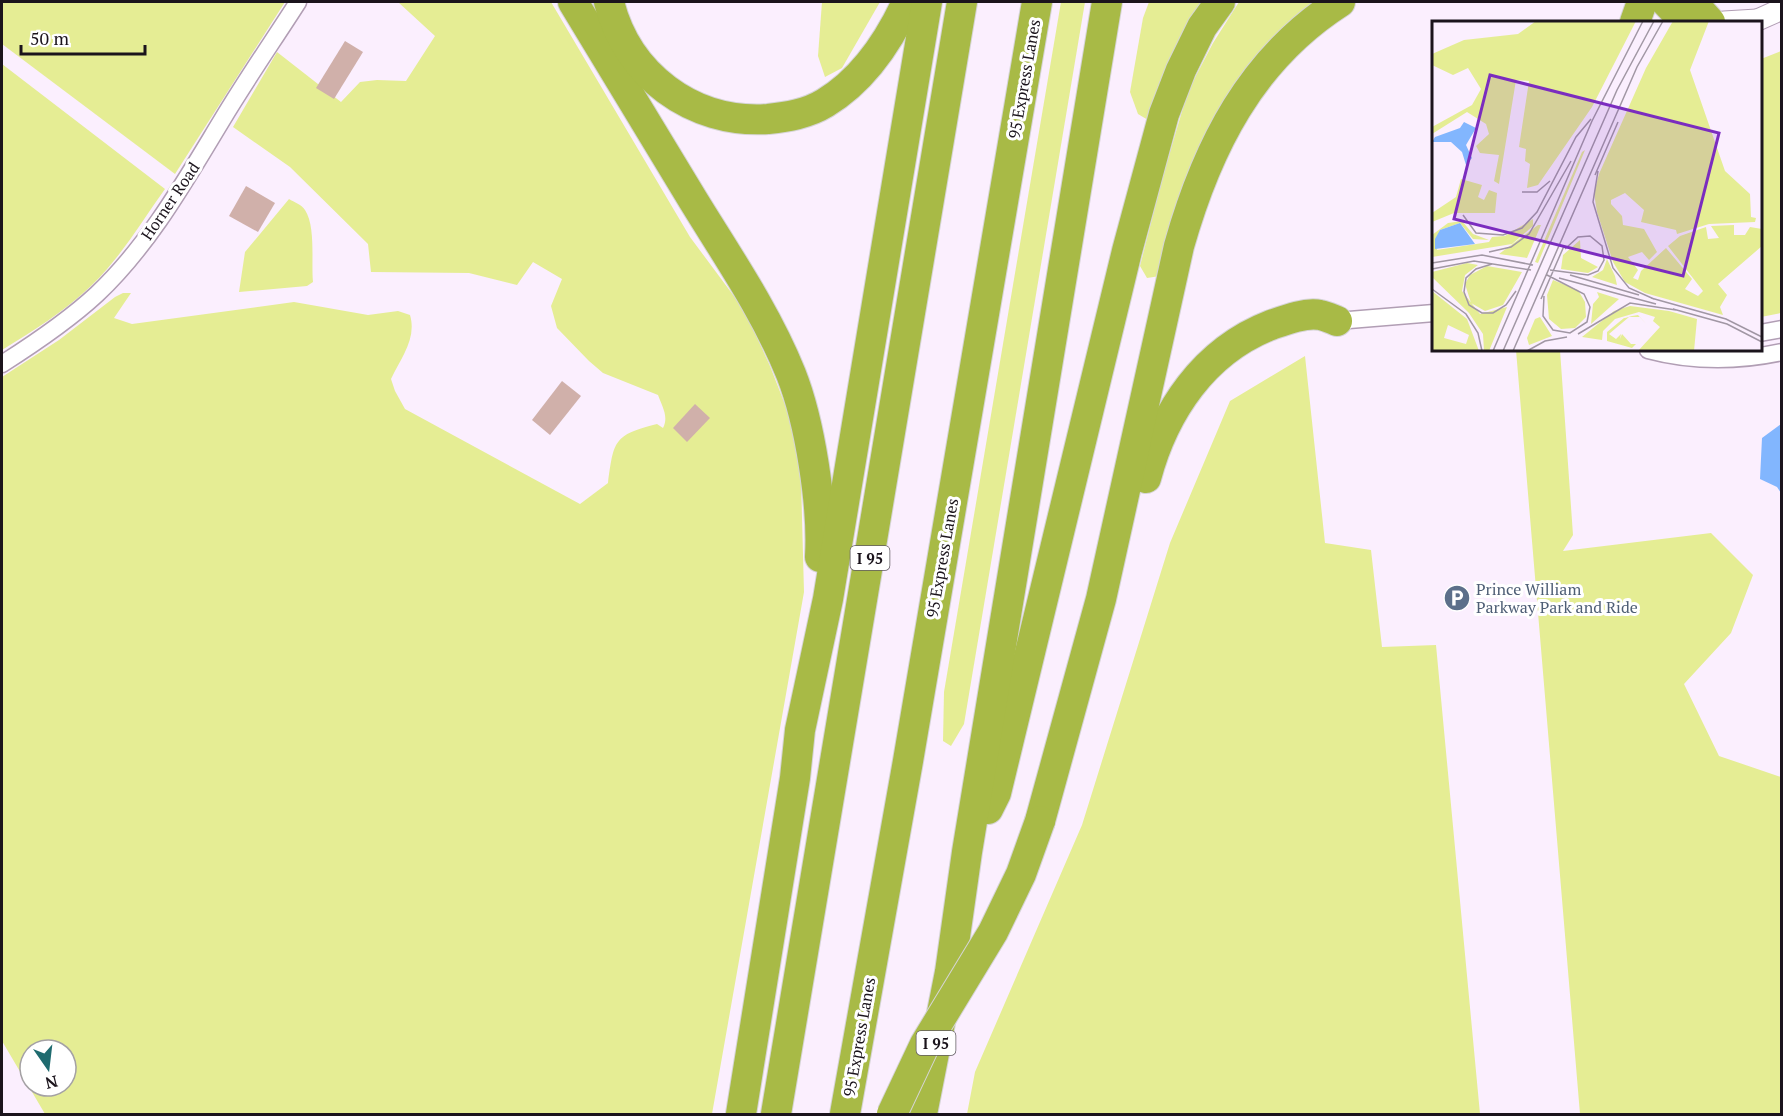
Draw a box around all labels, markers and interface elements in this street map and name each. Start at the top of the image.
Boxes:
street label: 95 Express Lanes [1003,17,1045,140]
scale bar [21,18,146,56]
inset map [1432,21,1762,351]
text: 50 m [30,26,70,50]
street label: Horner Road [136,157,204,244]
street label: 95 Express Lanes [921,496,963,619]
road number: I 95 [850,546,890,570]
place label: Prince William Parkway Park and Ride [1476,578,1638,618]
parking icon: Prince William Parkway Park and Ride [1442,583,1472,613]
street label: 95 Express Lanes [838,975,880,1098]
road number: I 95 [916,1031,956,1055]
north arrow [18,1038,78,1098]
text: N [43,1070,60,1095]

